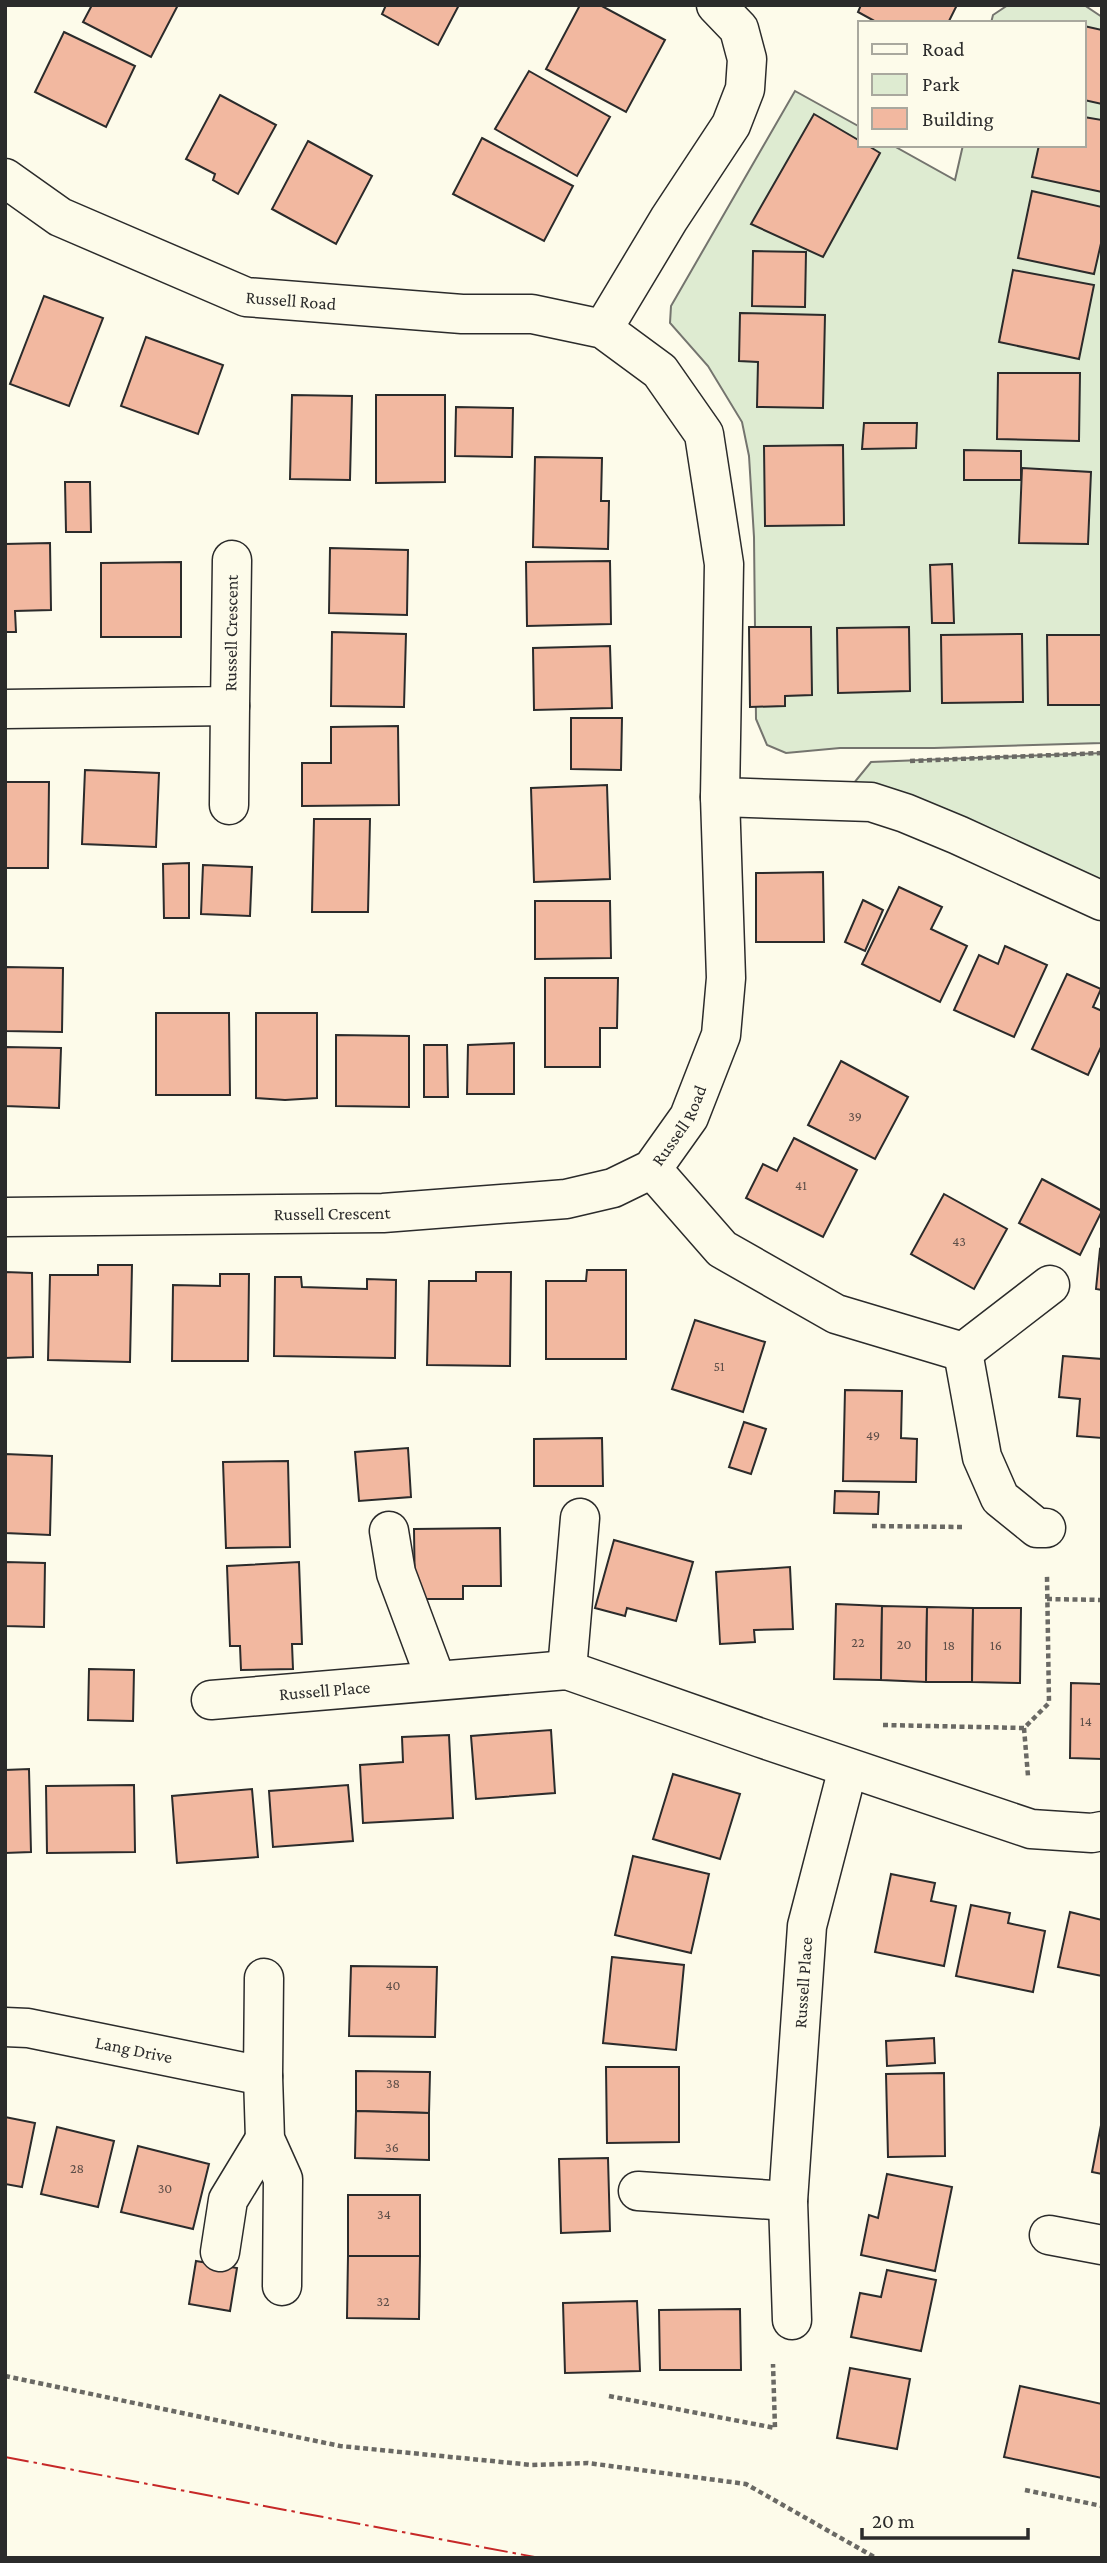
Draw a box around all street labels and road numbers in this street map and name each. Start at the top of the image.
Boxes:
street label: Russell Road [245,287,338,314]
street label: Russell Crescent [220,573,242,692]
street label: Russell Road [648,1082,711,1170]
street label: Russell Crescent [273,1202,392,1224]
street label: Russell Place [278,1677,371,1704]
street label: Russell Place [790,1936,816,2029]
street label: Lang Drive [93,2032,174,2067]

